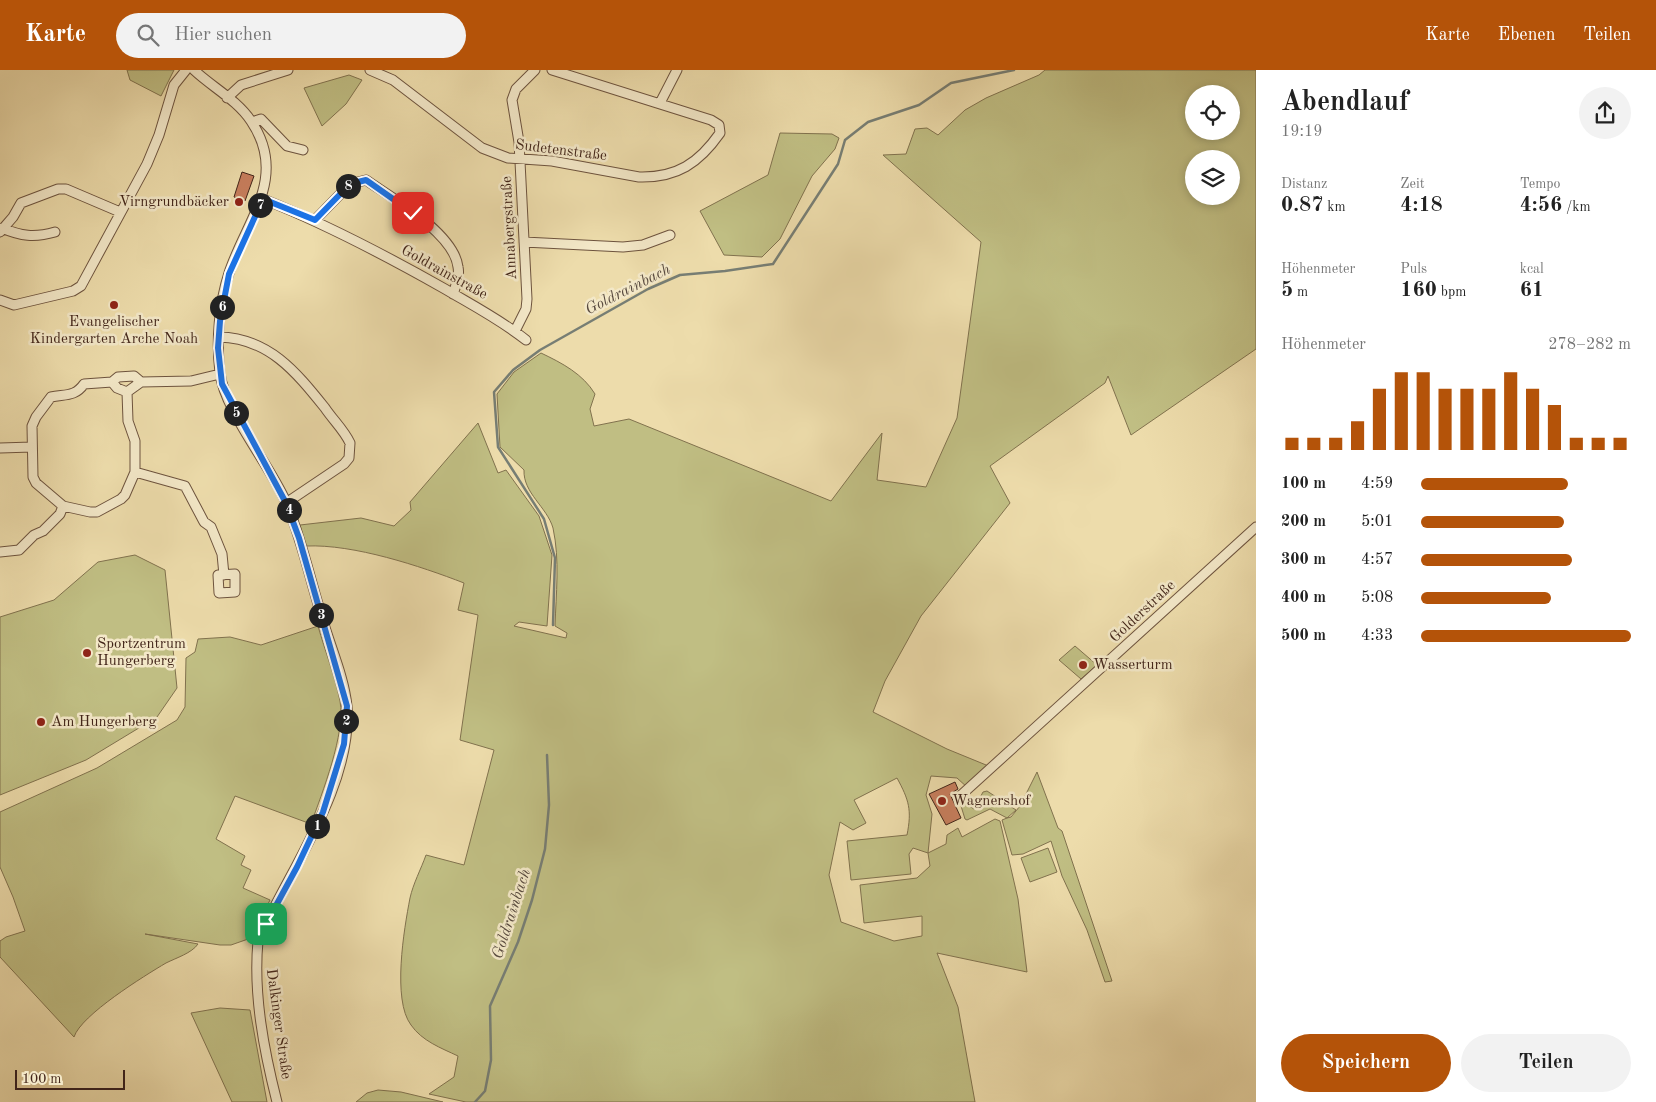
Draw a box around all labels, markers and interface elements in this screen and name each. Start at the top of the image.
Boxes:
search box [116,13,466,58]
icon: search [134,21,162,49]
text: Karte [25,23,86,47]
text: Hier suchen [174,26,272,45]
text: Karte [1425,26,1470,44]
text: Ebenen [1498,26,1555,44]
text: Teilen [1583,26,1631,44]
map controls [1185,85,1240,205]
button: locate [1185,85,1240,140]
button: share [1579,87,1631,139]
text: Abendlauf [1281,89,1409,117]
text: 19:19 [1281,124,1323,140]
street label: Sudetenstraße [514,138,608,164]
button: layers [1185,150,1240,205]
pin: 8 [336,174,360,198]
street label: Annabergstraße [500,176,520,280]
text: Distanz [1281,177,1327,191]
text: Zeit [1400,177,1425,191]
text: Tempo [1520,177,1560,191]
text: 8 [344,179,353,193]
pin: 7 [248,192,272,218]
pin [392,192,434,234]
place label: Virngrundbäcker [119,195,229,210]
text: 0.87 [1281,195,1323,216]
text: 4:18 [1400,195,1443,216]
text: 4:56 [1520,195,1562,216]
marker: Virngrundbäcker [233,196,245,208]
text: 7 [256,198,265,212]
icon: check [399,199,427,227]
text: km [1323,200,1346,214]
text: /km [1562,200,1591,214]
street label: Goldrainstraße [398,243,490,303]
water label: Goldrainbach [583,262,673,318]
text: Höhenmeter [1281,262,1355,276]
text: Puls [1400,262,1427,276]
text: kcal [1520,262,1544,276]
text: 5 [1281,280,1293,301]
text: 160 [1400,280,1437,301]
text: 61 [1520,280,1544,301]
text: m [1293,285,1308,299]
text: bpm [1437,285,1466,299]
pin: 6 [210,294,234,320]
marker: Evangelischer Kindergarten Arche Noah [108,299,120,311]
text: 6 [218,300,227,314]
place label: Evangelischer Kindergarten Arche Noah [30,315,198,347]
text: Höhenmeter [1281,337,1366,353]
text: 278–282 m [1548,337,1631,353]
pin: 5 [224,400,248,426]
text: 5 [232,406,241,420]
text: 100 m [1281,476,1326,492]
text: 4:59 [1361,476,1393,492]
pin: 4 [276,498,302,522]
text: 4 [285,503,294,517]
text: 200 m [1281,514,1326,530]
text: 5:01 [1361,514,1393,530]
text: 300 m [1281,552,1326,568]
text: 4:57 [1361,552,1393,568]
street label: Golderstraße [1107,578,1179,646]
text: 400 m [1281,590,1326,606]
text: 5:08 [1361,590,1393,606]
pin: 3 [308,602,334,628]
text: 3 [317,608,326,622]
text: 500 m [1281,628,1326,644]
text: 4:33 [1361,628,1393,644]
place label: Sportzentrum Hungerberg [97,637,186,669]
marker: Sportzentrum Hungerberg [81,647,93,659]
place label: Wasserturm [1093,658,1173,673]
marker: Wasserturm [1077,659,1089,671]
pin: 2 [334,708,358,734]
text: 2 [342,714,351,728]
place label: Am Hungerberg [51,715,156,730]
marker: Am Hungerberg [35,716,47,728]
place label: Wagnershof [952,794,1032,809]
marker: Wagnershof [936,795,948,807]
pin: 1 [304,814,330,838]
text: 1 [313,819,322,833]
water label: Goldrainbach [490,867,534,961]
pin [245,903,287,945]
icon: arrive [252,910,280,938]
street label: Dalkinger Straße [263,968,293,1080]
button: Speichern [1281,1034,1451,1092]
button: Teilen [1461,1034,1631,1092]
scale bar [15,1067,125,1090]
text: 100 m [22,1072,61,1086]

